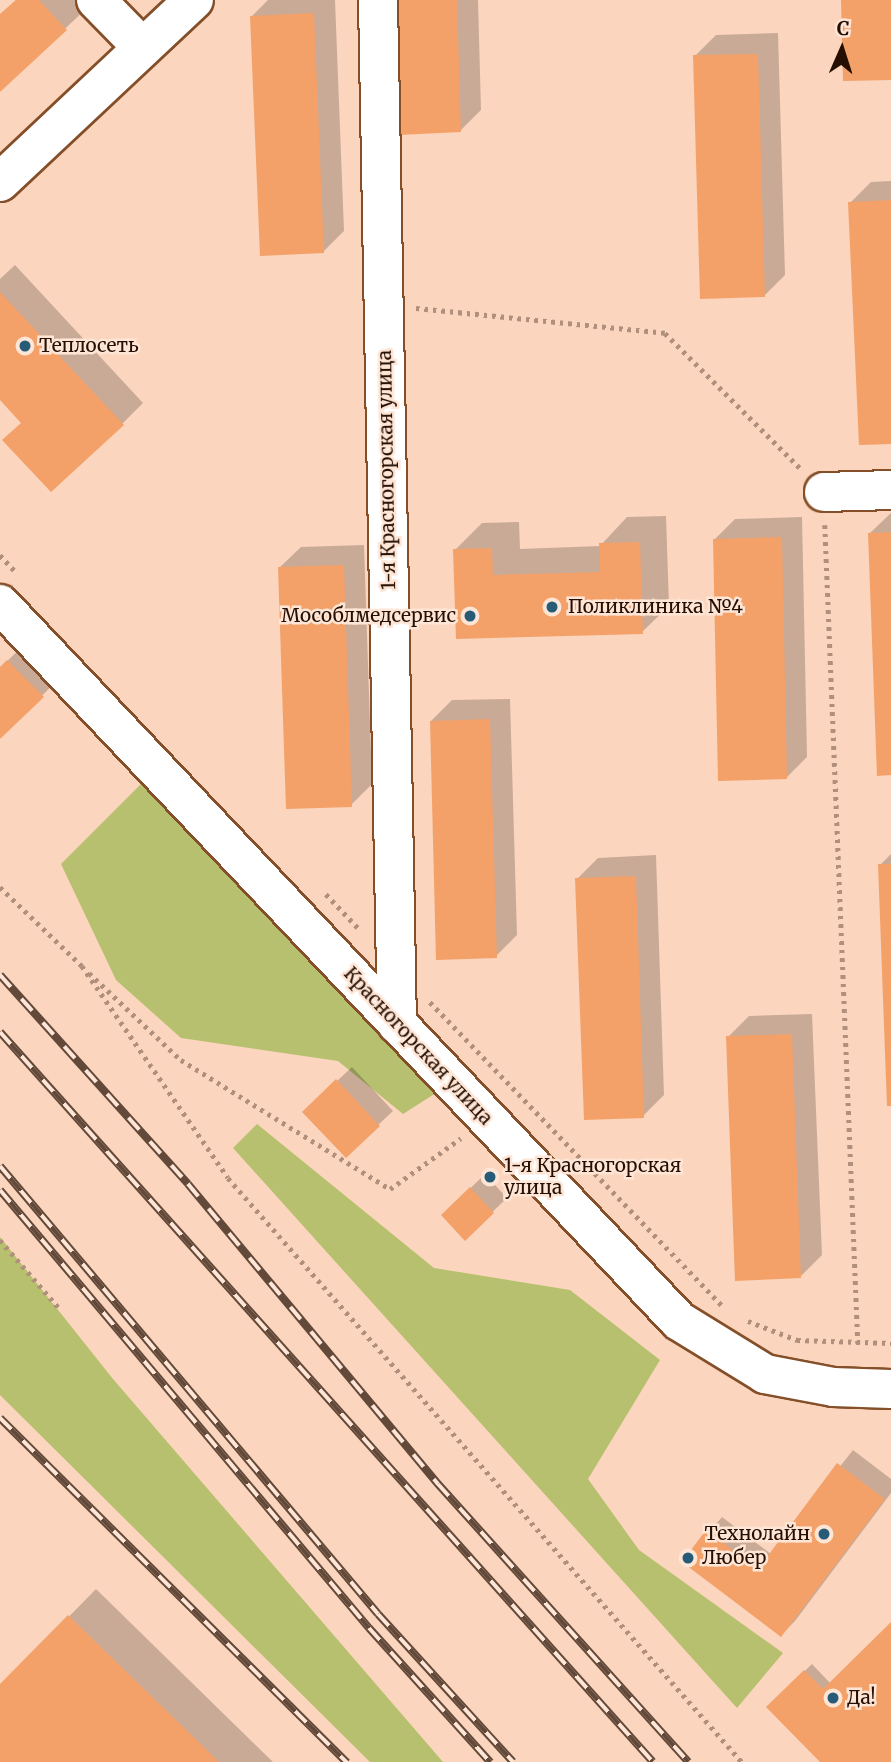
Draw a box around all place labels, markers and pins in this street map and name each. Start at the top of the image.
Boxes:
place label: Теплосеть [39,335,139,357]
marker: Теплосеть [17,338,33,354]
place label: Поликлиника №4 [568,596,743,618]
marker: Поликлиника №4 [542,597,562,617]
place label: Мособлмедсервис [281,605,456,627]
marker: Мособлмедсервис [462,608,478,624]
place label: 1-я Красногорская улица [504,1155,681,1199]
marker: 1-я Красногорская улица [482,1169,498,1185]
place label: Технолайн [705,1523,810,1545]
marker: Технолайн [816,1526,832,1542]
place label: Любер [702,1547,766,1569]
marker: Любер [680,1550,696,1566]
place label: Да! [847,1687,876,1709]
marker: Да! [825,1690,841,1706]

